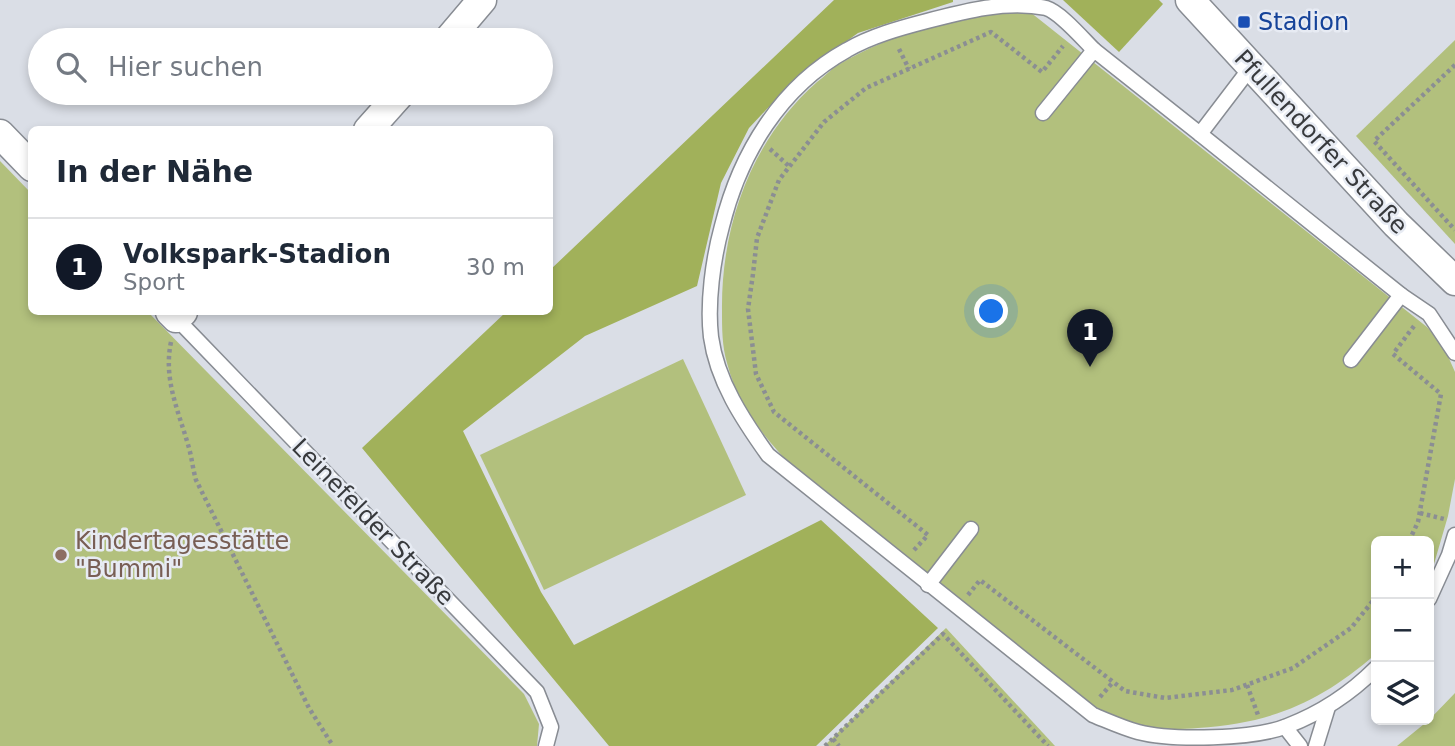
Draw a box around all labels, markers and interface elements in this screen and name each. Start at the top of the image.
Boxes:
place label: Stadion [1258,8,1349,36]
marker: Stadion [1236,14,1252,30]
search box [28,28,553,105]
street label: Pfullendorfer Straße [1229,44,1413,240]
icon: search [52,48,90,86]
text: Hier suchen [108,52,263,82]
text: In der Nähe [56,154,253,189]
text: Volkspark-Stadion [123,239,391,269]
text: 1 [71,254,87,280]
text: 30 m [466,254,525,280]
text: Sport [123,269,185,295]
your location [974,294,1008,328]
pin: 1 [1067,309,1113,367]
street label: Leinefelder Straße [286,433,460,611]
place label: Kindertagesstätte "Bummi" [75,527,289,583]
map controls [1371,536,1434,725]
button: + [1371,536,1434,599]
marker: Kindertagesstätte "Bummi" [53,547,69,563]
button: − [1371,599,1434,662]
button: layers [1371,662,1434,725]

